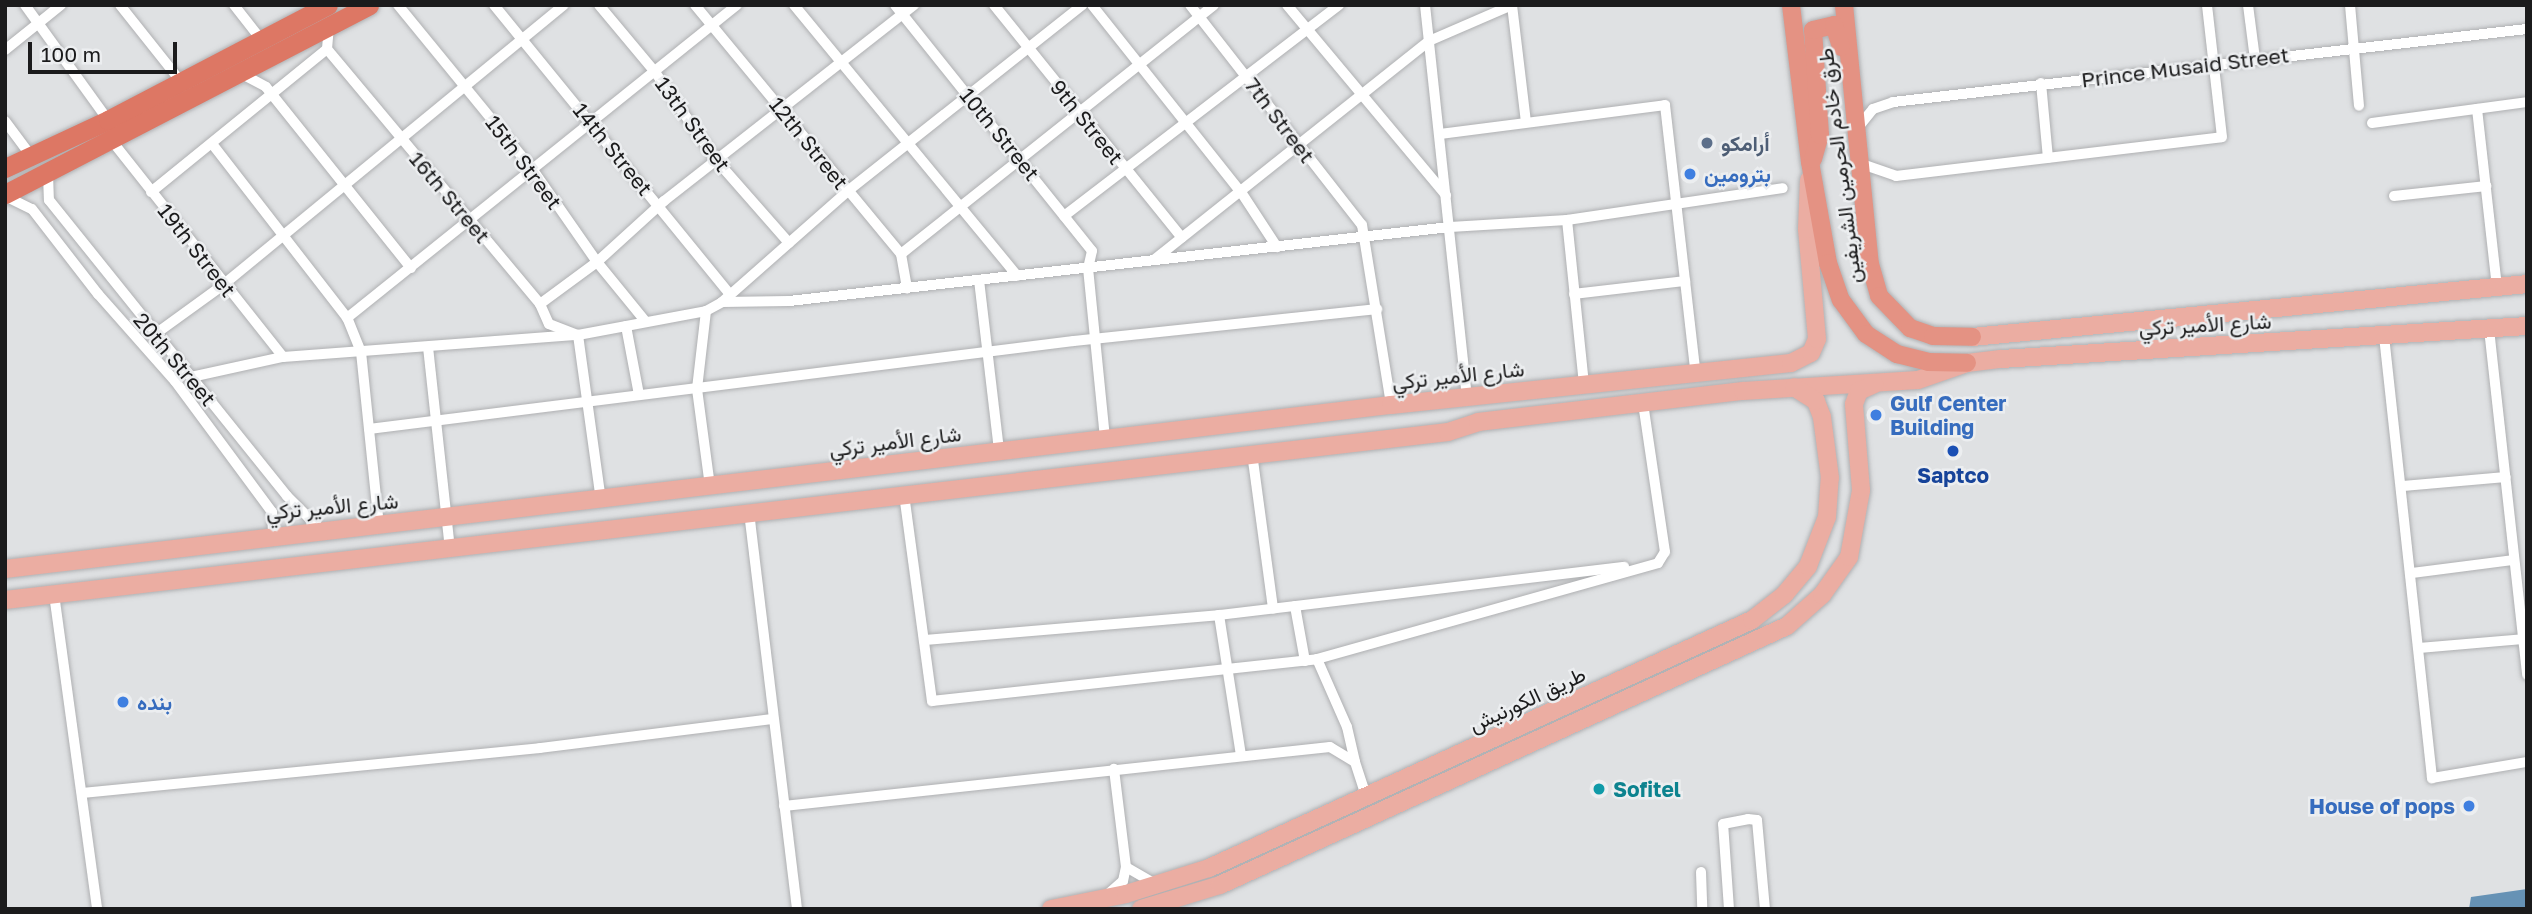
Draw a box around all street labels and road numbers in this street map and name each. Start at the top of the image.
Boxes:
street label: Prince Musaid Street [2080,42,2290,92]
street label: طرق خادم الحرمين الشريفين [1812,47,1866,285]
street label: 13th Street [650,72,736,176]
street label: 7th Street [1240,73,1320,167]
street label: 9th Street [1045,75,1129,169]
street label: 10th Street [955,83,1045,185]
street label: 12th Street [764,92,854,194]
street label: 14th Street [568,98,658,200]
street label: 15th Street [481,110,567,214]
street label: 16th Street [404,146,496,248]
street label: 19th Street [153,198,241,302]
street label: 20th Street [129,307,221,411]
street label: شارع الأمير تركي [2138,308,2272,340]
street label: شارع الأمير تركي [1391,356,1525,394]
street label: شارع الأمير تركي [828,420,962,462]
street label: شارع الأمير تركي [265,488,399,524]
street label: طريق الكورنيش [1465,661,1589,737]

